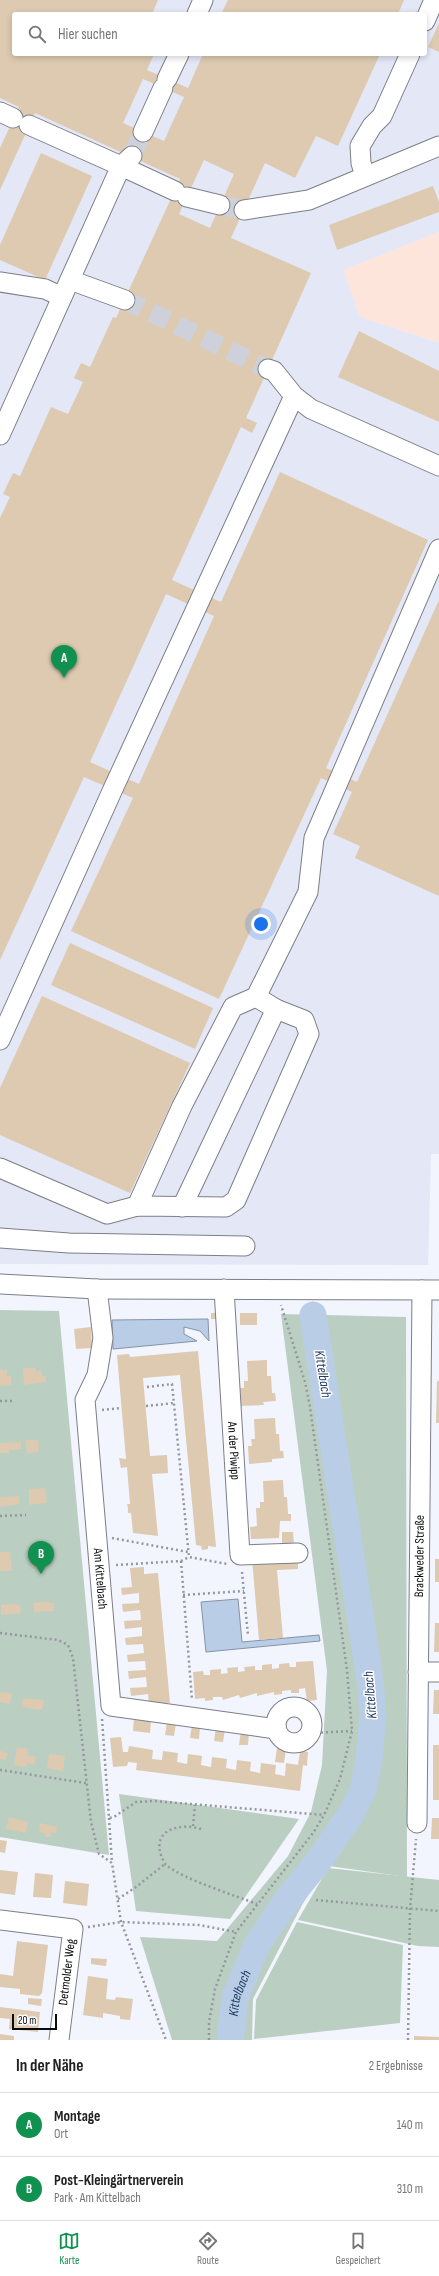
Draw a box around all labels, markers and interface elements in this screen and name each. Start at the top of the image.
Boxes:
search box [12,12,427,56]
icon: search [26,23,48,45]
text: Hier suchen [58,25,118,44]
pin: A [51,645,77,678]
your location [251,914,271,934]
water label: Kittelbach [311,1349,335,1399]
street label: An der Piwipp [224,1420,243,1480]
street label: Brackweder Straße [411,1515,428,1597]
pin: B [28,1541,54,1574]
street label: Am Kittelbach [90,1547,111,1610]
water label: Kittelbach [359,1670,381,1720]
street label: Detmolder Weg [55,1938,79,2006]
water label: Kittelbach [224,1967,254,2017]
scale bar [12,2012,57,2031]
text: 20 m [18,2014,36,2027]
text: In der Nähe [16,2056,83,2076]
text: 2 Ergebnisse [369,2058,423,2074]
text: Montage [54,2107,100,2126]
text: A [26,2117,32,2133]
text: 140 m [397,2117,423,2133]
text: Ort [54,2126,68,2142]
text: Post-Kleingärtnerverein [54,2171,183,2190]
text: B [26,2181,32,2197]
text: 310 m [397,2181,423,2197]
text: Park · Am Kittelbach [54,2190,141,2206]
tab: Karte [58,2230,80,2267]
tab: Route [197,2230,219,2267]
tab: Gespeichert [336,2230,381,2267]

